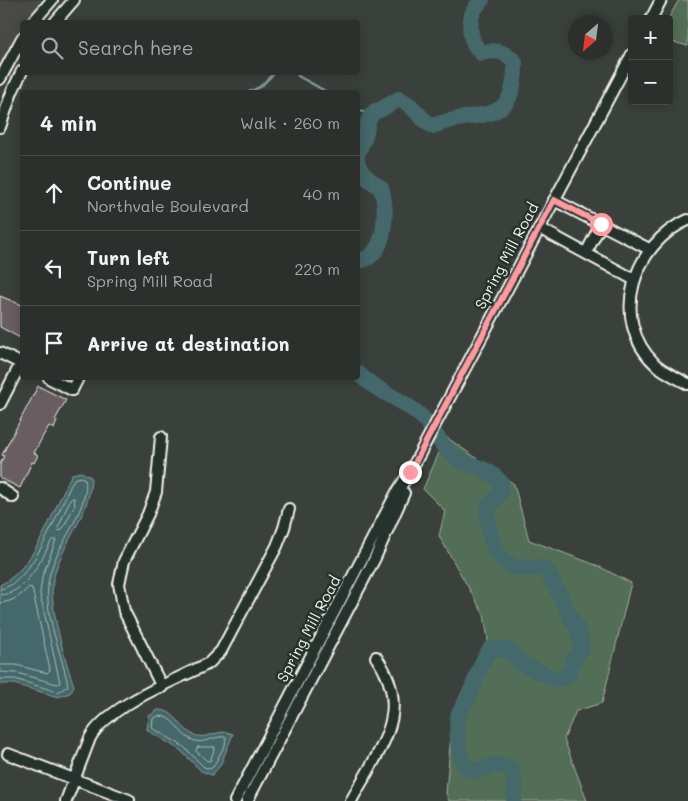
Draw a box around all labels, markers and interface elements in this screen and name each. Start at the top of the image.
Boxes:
north arrow [568,15,613,60]
map controls [628,15,673,105]
button: + [628,15,673,60]
search box [20,20,360,75]
icon: search [38,34,66,62]
text: Search here [78,35,194,60]
button: − [628,60,673,105]
text: 4 min [40,109,97,136]
text: Walk · 260 m [240,112,340,133]
text: Continue [87,170,172,195]
icon: ahead [40,179,68,207]
text: 40 m [303,183,340,204]
text: Northvale Boulevard [87,195,249,216]
street label: Spring Mill Road [470,199,543,312]
route start [590,213,613,236]
text: Turn left [87,245,170,270]
icon: left [40,254,68,282]
text: 220 m [294,258,340,279]
text: Spring Mill Road [87,270,213,291]
icon: arrive [40,329,68,357]
text: Arrive at destination [87,331,290,356]
route end [399,461,422,484]
street label: Spring Mill Road [272,572,345,685]

